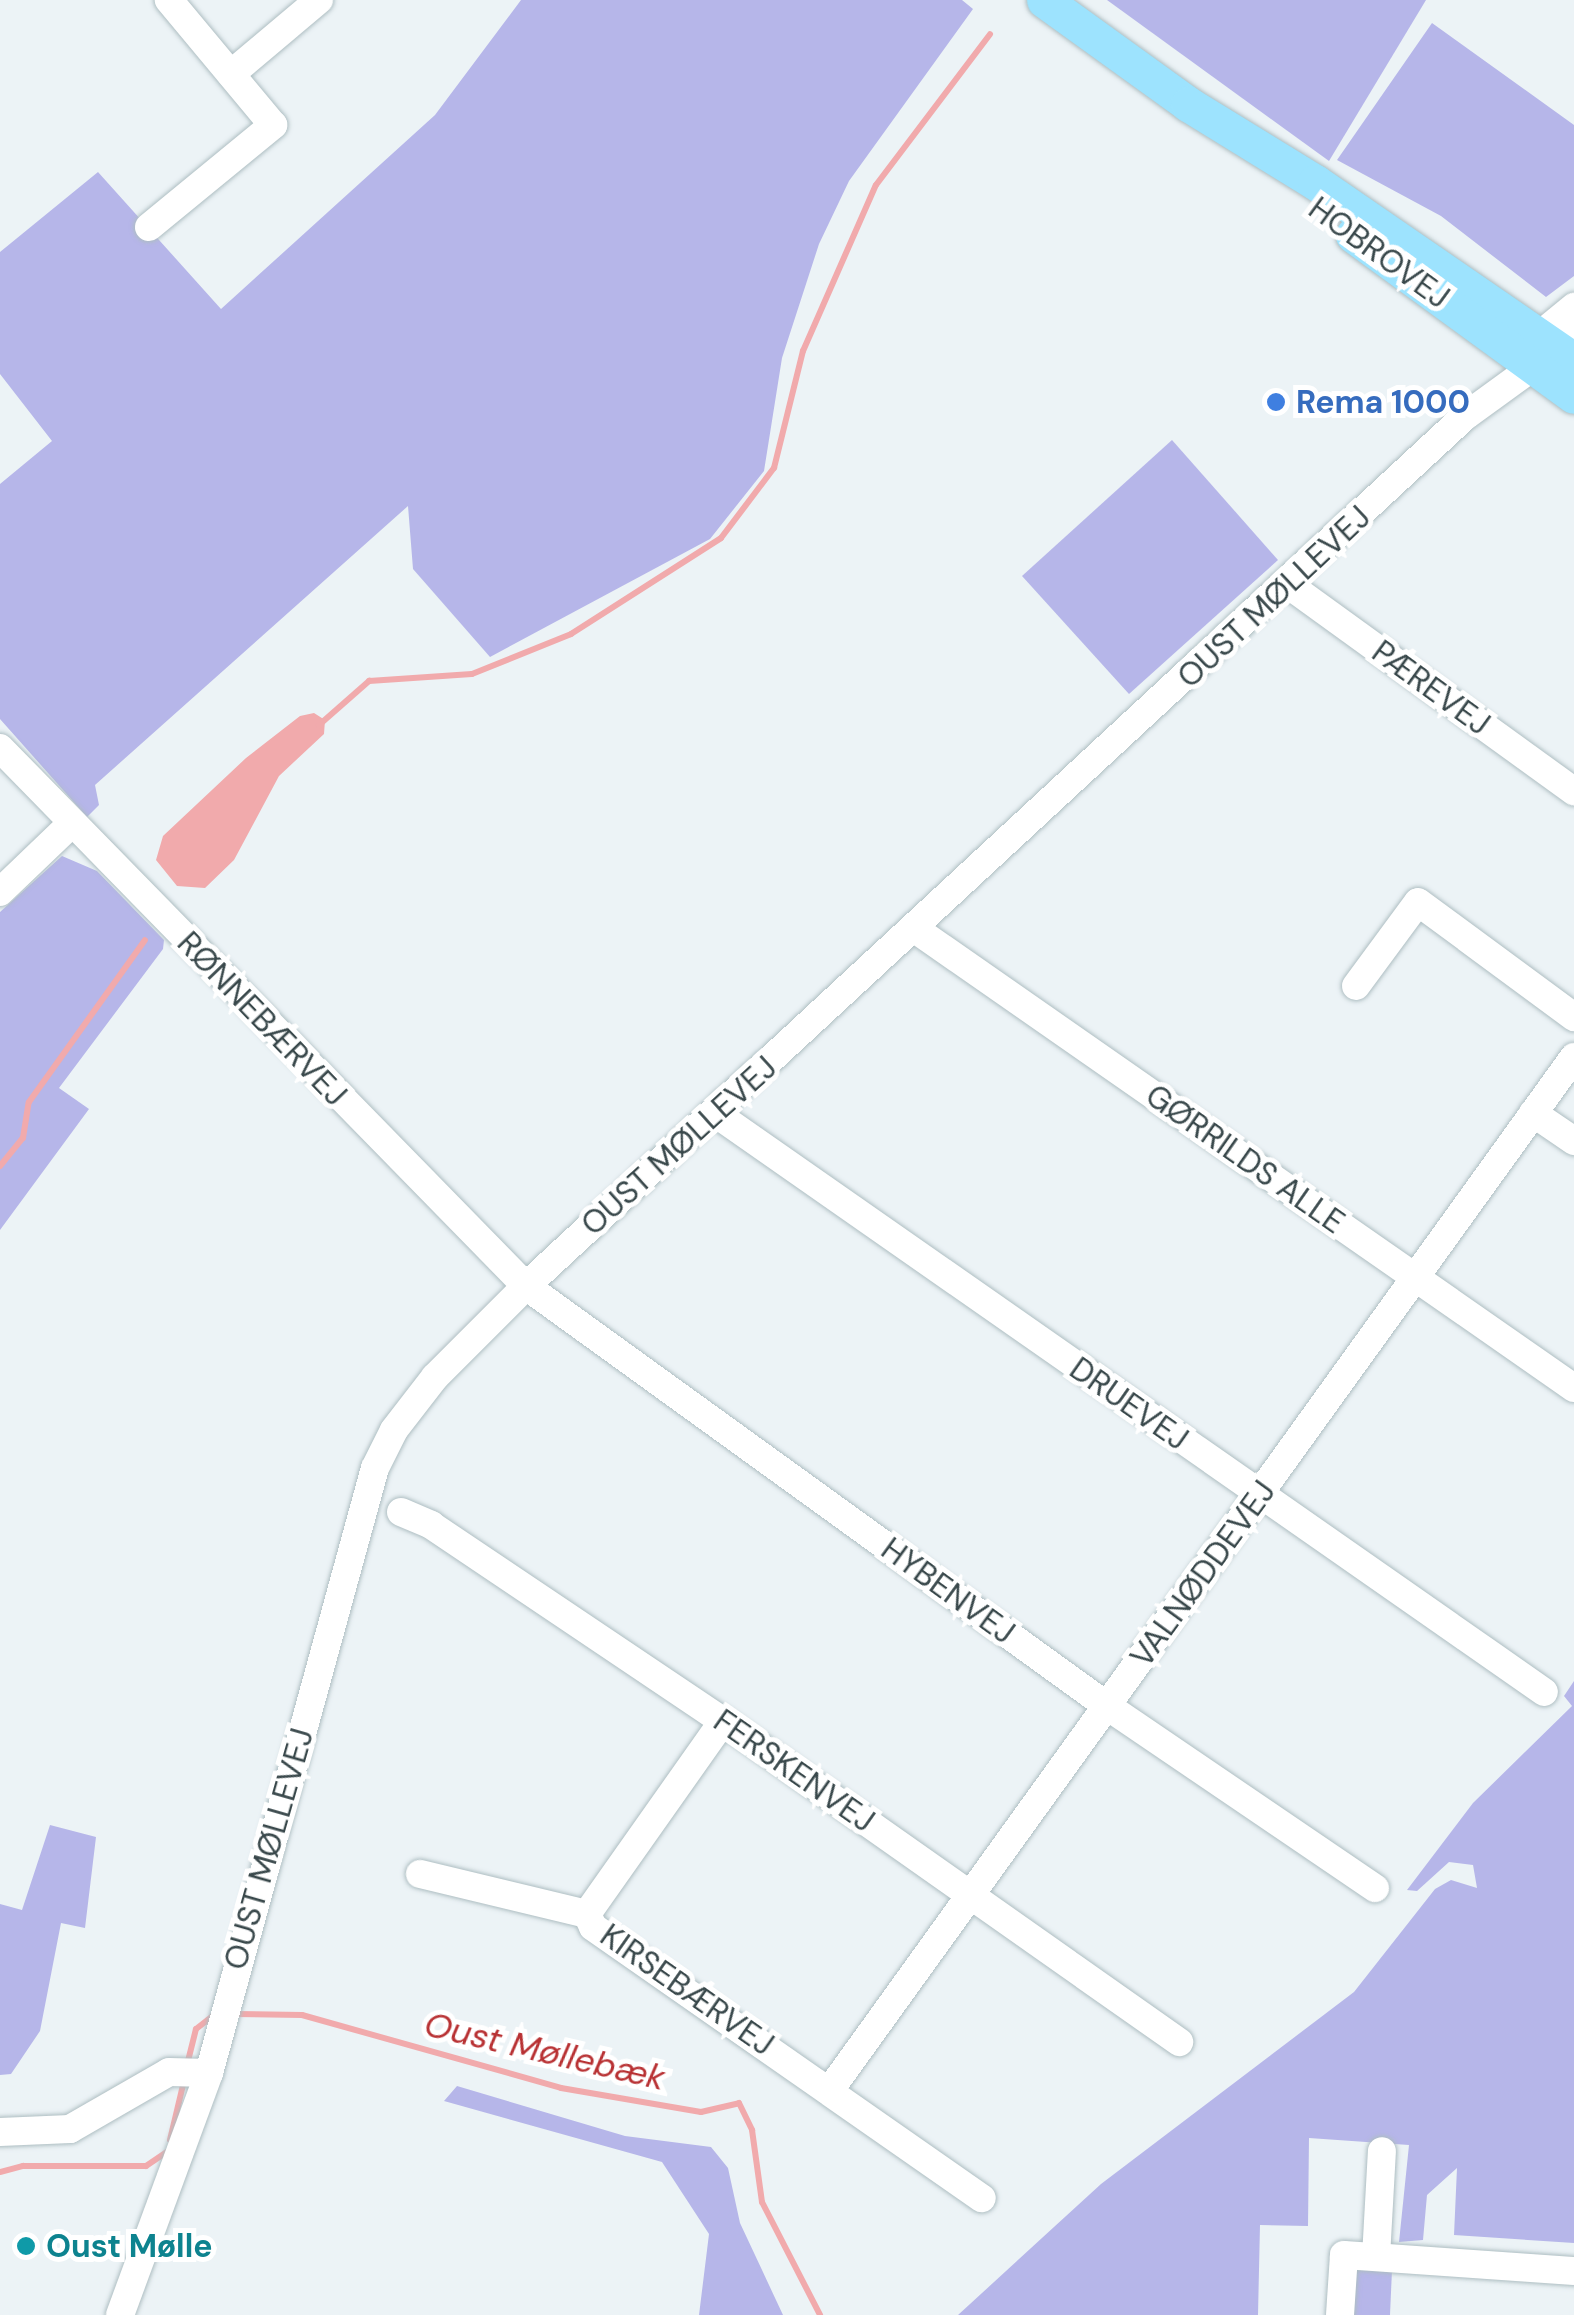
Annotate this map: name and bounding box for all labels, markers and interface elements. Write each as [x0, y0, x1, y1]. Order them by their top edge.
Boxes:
street label: HOBROVEJ [1301, 189, 1457, 317]
place label: Rema 1000 [1296, 383, 1470, 421]
marker: Rema 1000 [1265, 391, 1287, 413]
street label: OUST MØLLEVEJ [1170, 498, 1378, 696]
street label: PÆREVEJ [1365, 632, 1497, 744]
street label: RØNNEBÆRVEJ [169, 924, 355, 1114]
street label: OUST MØLLEVEJ [574, 1048, 784, 1244]
street label: GØRRILDS ALLE [1138, 1076, 1352, 1242]
street label: DRUEVEJ [1062, 1349, 1196, 1459]
street label: VALNØDDEVEJ [1123, 1473, 1283, 1675]
street label: HYBENVEJ [874, 1530, 1022, 1652]
street label: FERSKENVEJ [706, 1702, 882, 1840]
street label: OUST MØLLEVEJ [216, 1724, 322, 1974]
street label: KIRSEBÆRVEJ [593, 1916, 781, 2064]
water label: Oust Møllebæk [420, 2003, 670, 2099]
place label: Oust Mølle [46, 2227, 212, 2265]
marker: Oust Mølle [15, 2235, 37, 2257]

